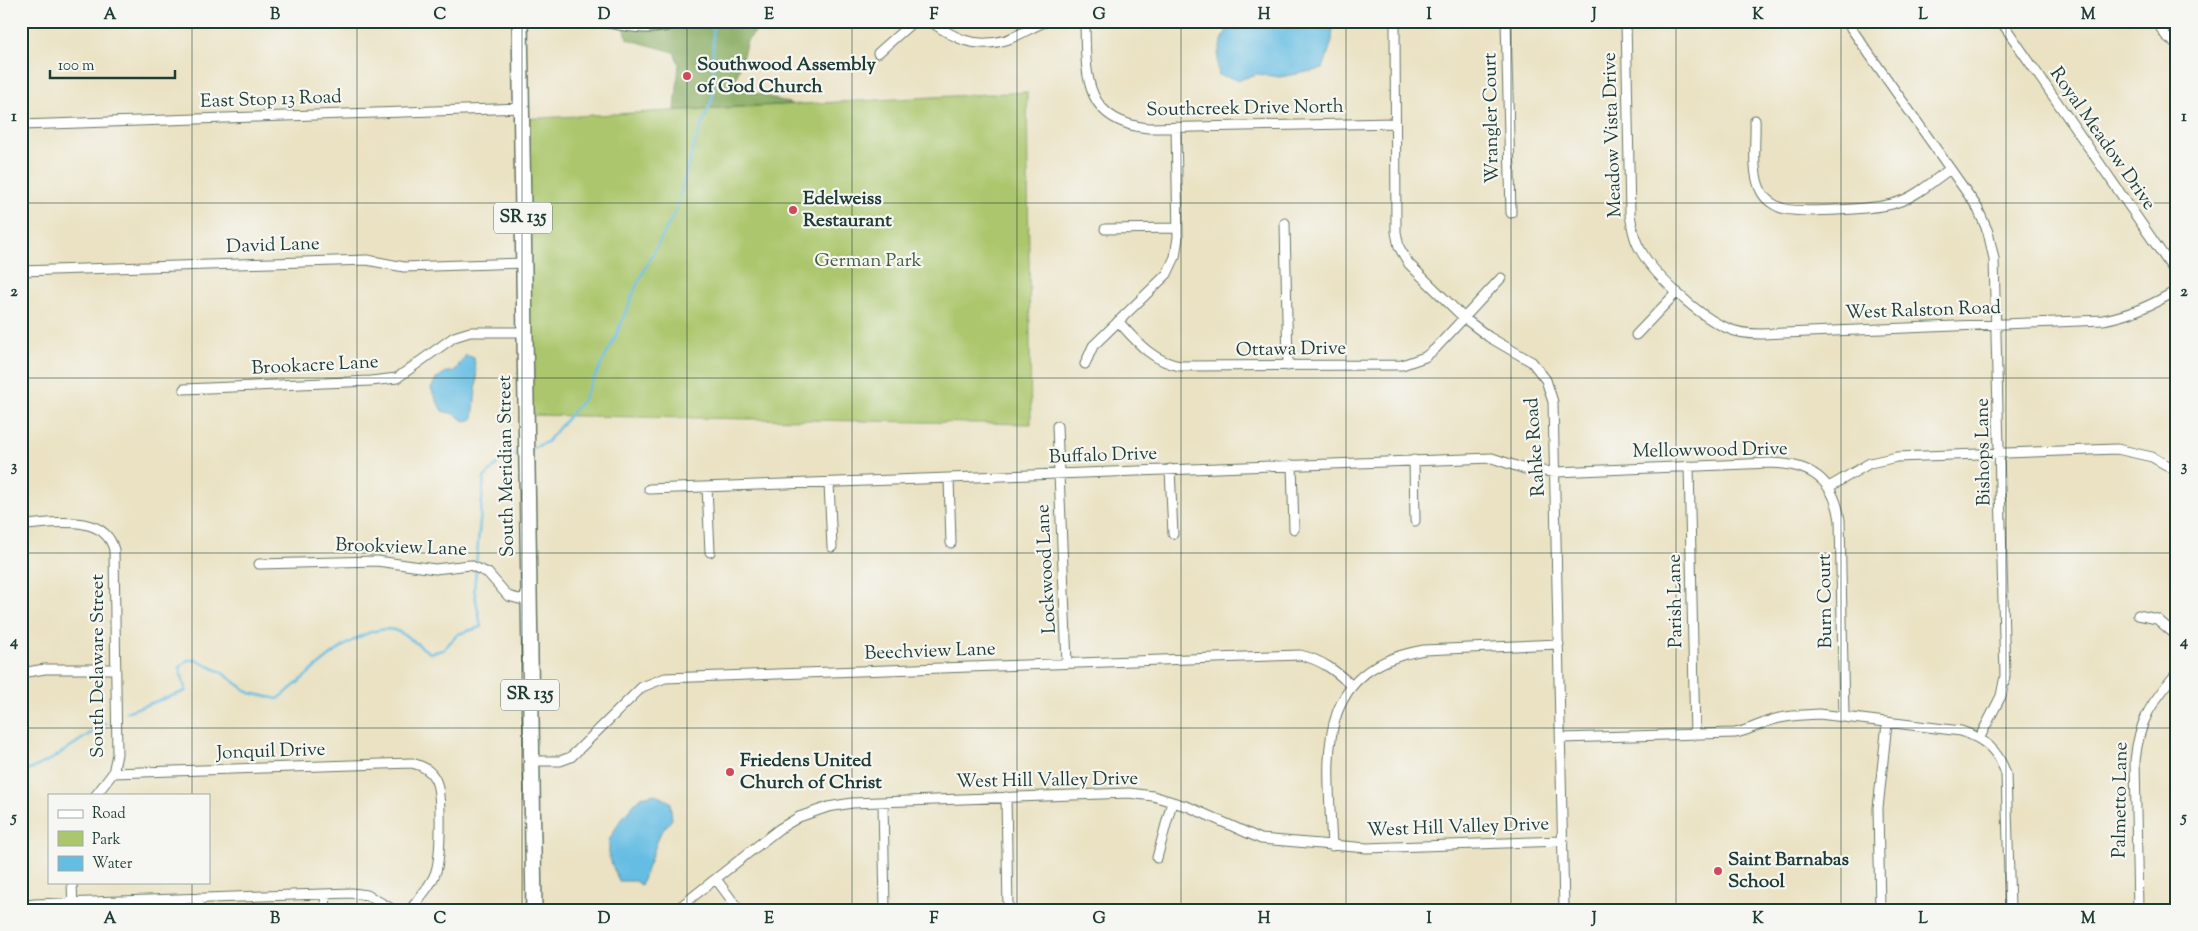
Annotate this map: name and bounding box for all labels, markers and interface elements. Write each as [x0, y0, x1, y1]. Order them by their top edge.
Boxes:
text: A [104, 4, 117, 27]
text: B [270, 4, 280, 27]
text: C [434, 4, 447, 27]
text: D [598, 4, 611, 27]
text: E [764, 4, 774, 27]
text: F [930, 4, 939, 27]
text: G [1092, 4, 1106, 27]
text: H [1258, 4, 1271, 27]
text: I [1426, 4, 1432, 27]
text: J [1590, 4, 1597, 27]
text: K [1752, 4, 1764, 27]
text: L [1918, 4, 1928, 27]
text: M [2081, 4, 2096, 27]
scale bar [50, 48, 175, 80]
place label: Southwood Assembly of God Church [697, 52, 876, 101]
street label: Wrangler Court [1477, 52, 1507, 184]
street label: Meadow Vista Drive [1597, 52, 1629, 218]
text: 100 m [58, 56, 95, 77]
street label: Royal Meadow Drive [2042, 62, 2162, 216]
marker: Southwood Assembly of God Church [681, 70, 693, 82]
street label: East Stop 13 Road [200, 84, 343, 116]
street label: Southcreek Drive North [1146, 94, 1344, 124]
text: 1 [11, 106, 17, 129]
text: 1 [2181, 106, 2187, 129]
place label: Edelweiss Restaurant [803, 186, 892, 235]
road number: SR 135 [494, 202, 552, 234]
marker: Edelweiss Restaurant [787, 204, 799, 216]
street label: David Lane [226, 231, 320, 261]
park label: German Park [814, 248, 922, 275]
text: 2 [10, 281, 18, 304]
text: 2 [2180, 281, 2188, 304]
street label: West Ralston Road [1844, 295, 2002, 327]
street label: Ottawa Drive [1236, 336, 1347, 364]
street label: Brookacre Lane [251, 349, 379, 383]
street label: South Meridian Street [492, 374, 522, 557]
street label: Rahke Road [1519, 396, 1553, 497]
street label: Bishops Lane [1970, 398, 1998, 506]
street label: Mellowwood Drive [1632, 436, 1788, 466]
street label: Buffalo Drive [1048, 441, 1158, 471]
text: 3 [11, 456, 18, 479]
text: 3 [2181, 456, 2188, 479]
street label: Lockwood Lane [1030, 503, 1064, 634]
street label: Brookview Lane [335, 532, 468, 564]
street label: Burn Court [1812, 553, 1840, 649]
street label: Parish Lane [1662, 554, 1690, 648]
street label: South Delaware Street [85, 574, 112, 758]
text: 4 [9, 631, 18, 654]
text: 4 [2179, 631, 2188, 654]
street label: Beechview Lane [864, 636, 996, 668]
road number: SR 135 [501, 680, 559, 710]
street label: Jonquil Drive [215, 737, 326, 767]
street label: Palmetto Lane [2106, 741, 2136, 858]
place label: Friedens United Church of Christ [740, 748, 882, 797]
marker: Friedens United Church of Christ [724, 766, 736, 778]
street label: West Hill Valley Drive [956, 766, 1139, 796]
legend [48, 794, 210, 884]
text: Road [92, 804, 126, 825]
text: 5 [9, 807, 17, 830]
text: 5 [2179, 807, 2187, 830]
street label: West Hill Valley Drive [1366, 811, 1550, 845]
text: Park [92, 830, 121, 851]
place label: Saint Barnabas School [1728, 847, 1850, 896]
text: Water [92, 854, 133, 875]
marker: Saint Barnabas School [1712, 865, 1724, 877]
text: A [104, 908, 117, 931]
text: B [270, 908, 280, 931]
text: C [434, 908, 447, 931]
text: D [598, 908, 611, 931]
text: E [764, 908, 774, 931]
text: F [930, 908, 939, 931]
text: G [1092, 908, 1106, 931]
text: H [1258, 908, 1271, 931]
text: I [1426, 908, 1432, 931]
text: J [1590, 908, 1597, 931]
text: K [1752, 908, 1764, 931]
text: L [1918, 908, 1928, 931]
text: M [2081, 908, 2096, 931]

